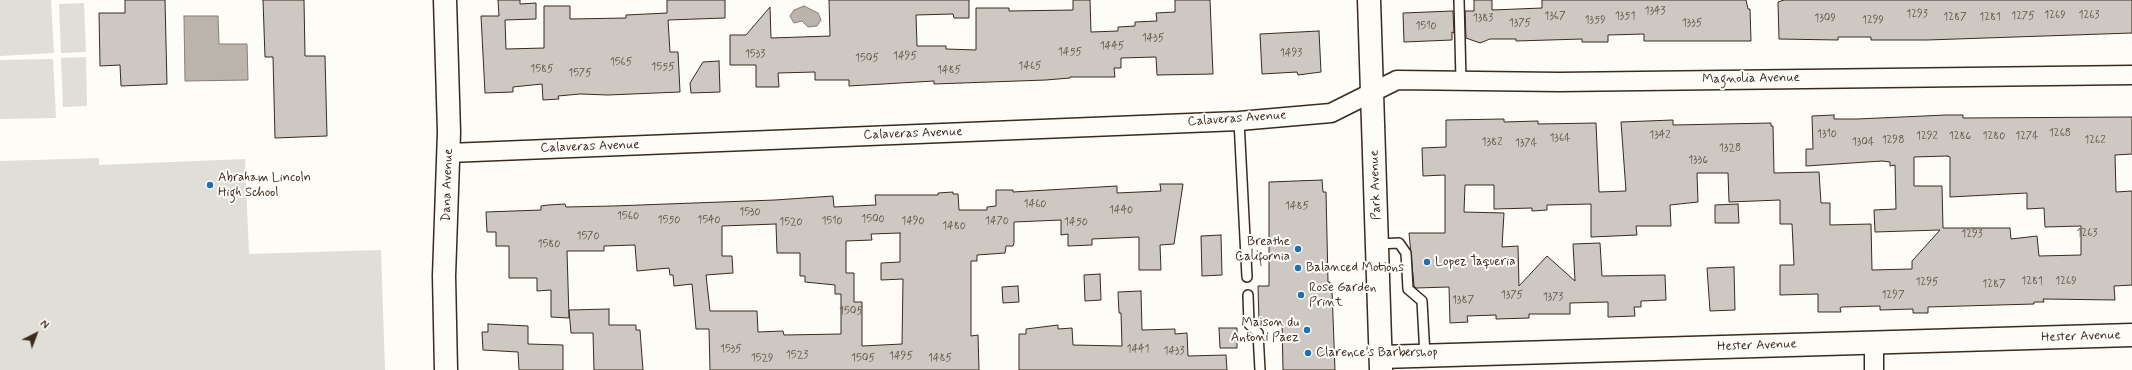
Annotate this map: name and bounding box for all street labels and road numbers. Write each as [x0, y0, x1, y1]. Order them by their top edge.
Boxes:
street label: Magnolia Avenue [1702, 70, 1800, 88]
street label: Calaveras Avenue [1187, 108, 1287, 130]
street label: Calaveras Avenue [863, 124, 963, 144]
street label: Calaveras Avenue [540, 137, 640, 157]
street label: Dana Avenue [439, 148, 457, 222]
street label: Park Avenue [1367, 150, 1385, 220]
street label: Hester Avenue [2041, 328, 2121, 346]
street label: Hester Avenue [1717, 337, 1797, 355]

